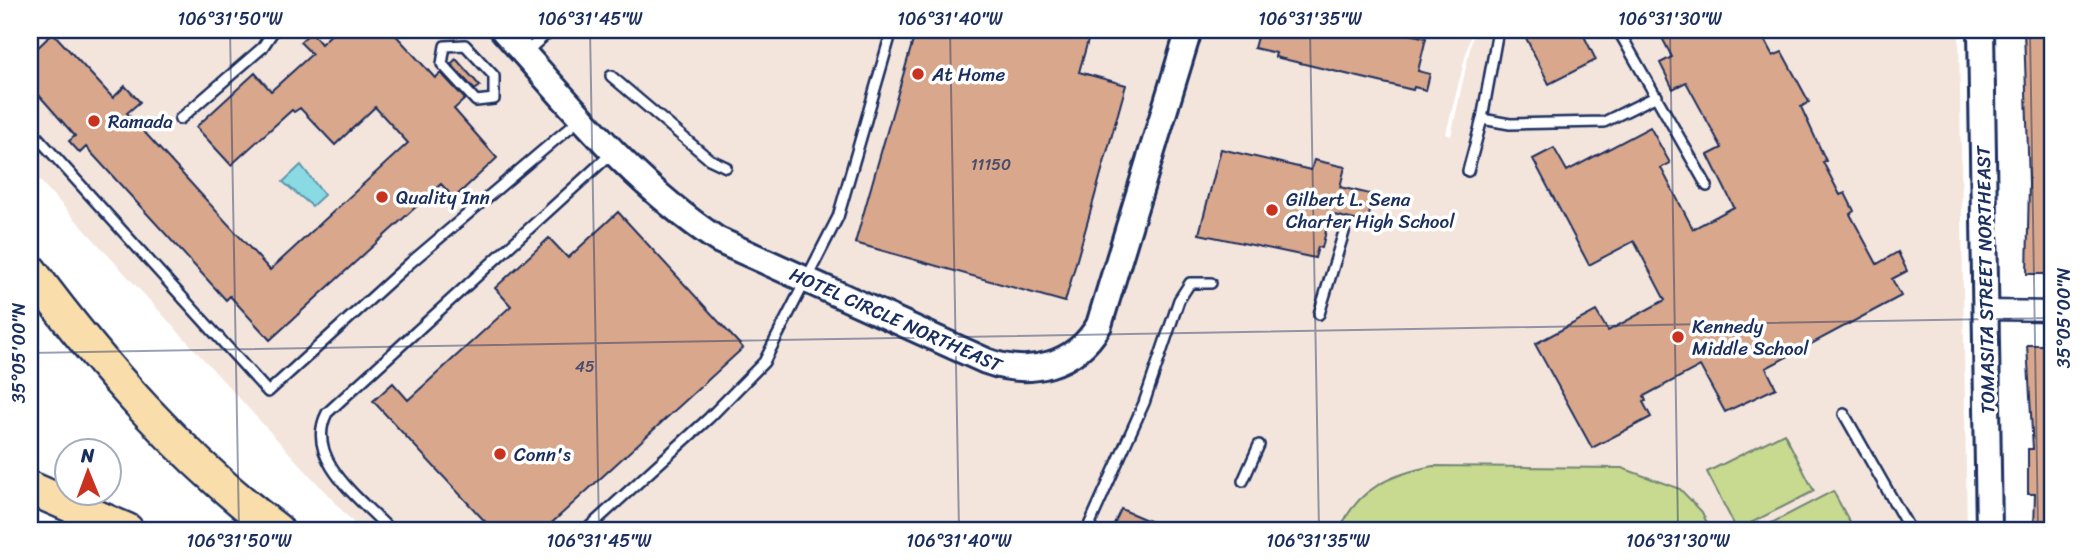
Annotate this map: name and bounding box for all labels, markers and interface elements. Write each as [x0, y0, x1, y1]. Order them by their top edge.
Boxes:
text: 106°31'50"W [177, 3, 284, 35]
text: 106°31'45"W [538, 3, 644, 35]
text: 106°31'40"W [897, 3, 1004, 35]
text: 106°31'35"W [1258, 3, 1363, 35]
text: 106°31'30"W [1618, 3, 1723, 35]
place label: At Home [931, 58, 1005, 91]
marker: At Home [910, 66, 926, 82]
place label: Ramada [108, 105, 173, 138]
marker: Ramada [86, 113, 102, 129]
street label: TOMASITA STREET NORTHEAST [1967, 145, 2004, 414]
house number: 11150 [971, 150, 1011, 179]
place label: Quality Inn [396, 181, 490, 214]
place label: Gilbert L. Sena Charter High School [1286, 183, 1455, 238]
marker: Quality Inn [374, 189, 390, 205]
marker: Gilbert L. Sena Charter High School [1264, 202, 1280, 218]
street label: HOTEL CIRCLE NORTHEAST [784, 258, 1009, 382]
text: 35°05'00"N [2048, 267, 2080, 368]
text: 35°05'00"N [3, 302, 35, 403]
place label: Kennedy Middle School [1692, 310, 1809, 365]
marker: Kennedy Middle School [1670, 329, 1686, 345]
house number: 45 [575, 352, 595, 381]
north arrow [52, 438, 122, 508]
place label: Conn's [514, 438, 571, 471]
text: N [80, 439, 95, 472]
marker: Conn's [492, 446, 508, 462]
text: 106°31'50"W [186, 525, 293, 557]
text: 106°31'45"W [547, 525, 653, 557]
text: 106°31'40"W [906, 525, 1013, 557]
text: 106°31'35"W [1266, 525, 1371, 557]
text: 106°31'30"W [1626, 525, 1731, 557]

